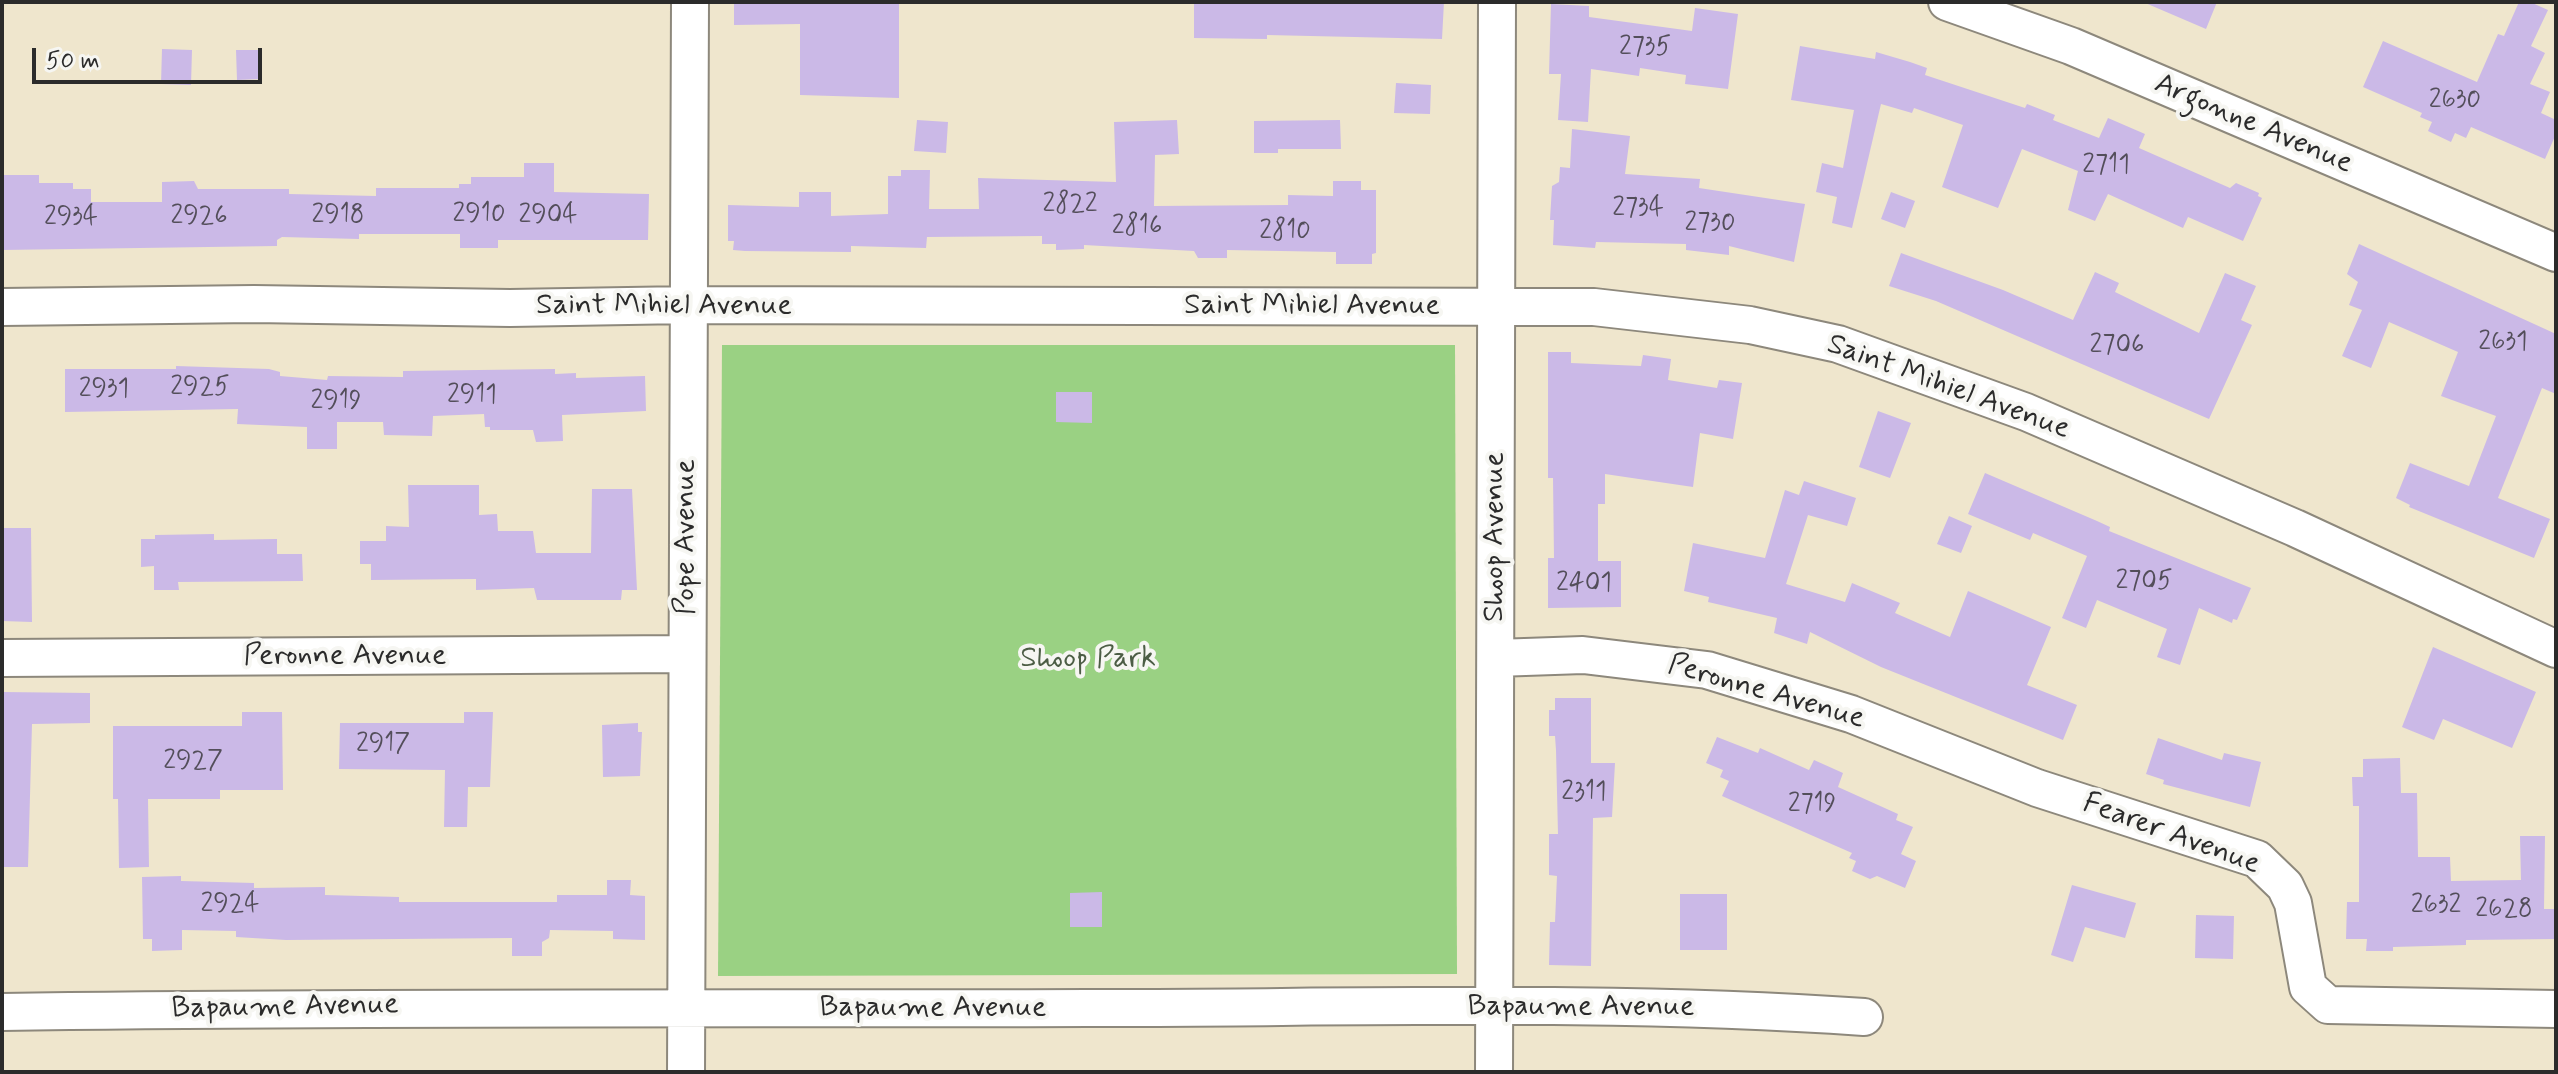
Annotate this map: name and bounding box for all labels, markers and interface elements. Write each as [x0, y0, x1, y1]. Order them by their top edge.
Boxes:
scale bar [36, 32, 266, 82]
house number: 2735 [1619, 33, 1671, 65]
text: 50 m [46, 46, 100, 77]
street label: Argonne Avenue [2148, 67, 2358, 183]
house number: 2630 [2429, 86, 2481, 118]
house number: 2711 [2082, 151, 2130, 183]
house number: 2822 [1042, 190, 1098, 222]
house number: 2734 [1612, 194, 1664, 226]
house number: 2910 [453, 200, 505, 232]
house number: 2918 [311, 201, 365, 233]
house number: 2904 [519, 201, 577, 233]
house number: 2926 [170, 202, 228, 234]
house number: 2934 [44, 203, 98, 235]
house number: 2730 [1685, 209, 1735, 241]
house number: 2816 [1112, 212, 1162, 244]
house number: 2810 [1259, 217, 1311, 249]
street label: Saint Mihiel Avenue [536, 289, 792, 325]
street label: Saint Mihiel Avenue [1184, 289, 1440, 325]
street label: Saint Mihiel Avenue [1822, 327, 2074, 449]
house number: 2631 [2478, 328, 2528, 360]
house number: 2706 [2090, 331, 2144, 363]
house number: 2925 [170, 373, 230, 405]
house number: 2931 [79, 375, 129, 407]
house number: 2911 [447, 381, 497, 413]
house number: 2919 [310, 387, 362, 419]
street label: Shoop Avenue [1478, 452, 1514, 622]
street label: Pope Avenue [669, 459, 705, 615]
house number: 2705 [2115, 567, 2173, 599]
house number: 2401 [1556, 569, 1612, 601]
street label: Peronne Avenue [244, 639, 446, 675]
park label: Shoop Park [1020, 642, 1156, 678]
street label: Peronne Avenue [1664, 648, 1868, 738]
house number: 2917 [356, 730, 410, 762]
house number: 2927 [163, 747, 223, 779]
house number: 2311 [1561, 778, 1607, 810]
street label: Fearer Avenue [2078, 786, 2264, 884]
house number: 2719 [1788, 790, 1836, 822]
house number: 2924 [201, 890, 259, 922]
house number: 2632 [2411, 891, 2461, 923]
house number: 2628 [2475, 895, 2533, 927]
street label: Bapaume Avenue [171, 988, 399, 1028]
street label: Bapaume Avenue [1467, 990, 1695, 1026]
street label: Bapaume Avenue [819, 991, 1047, 1027]

